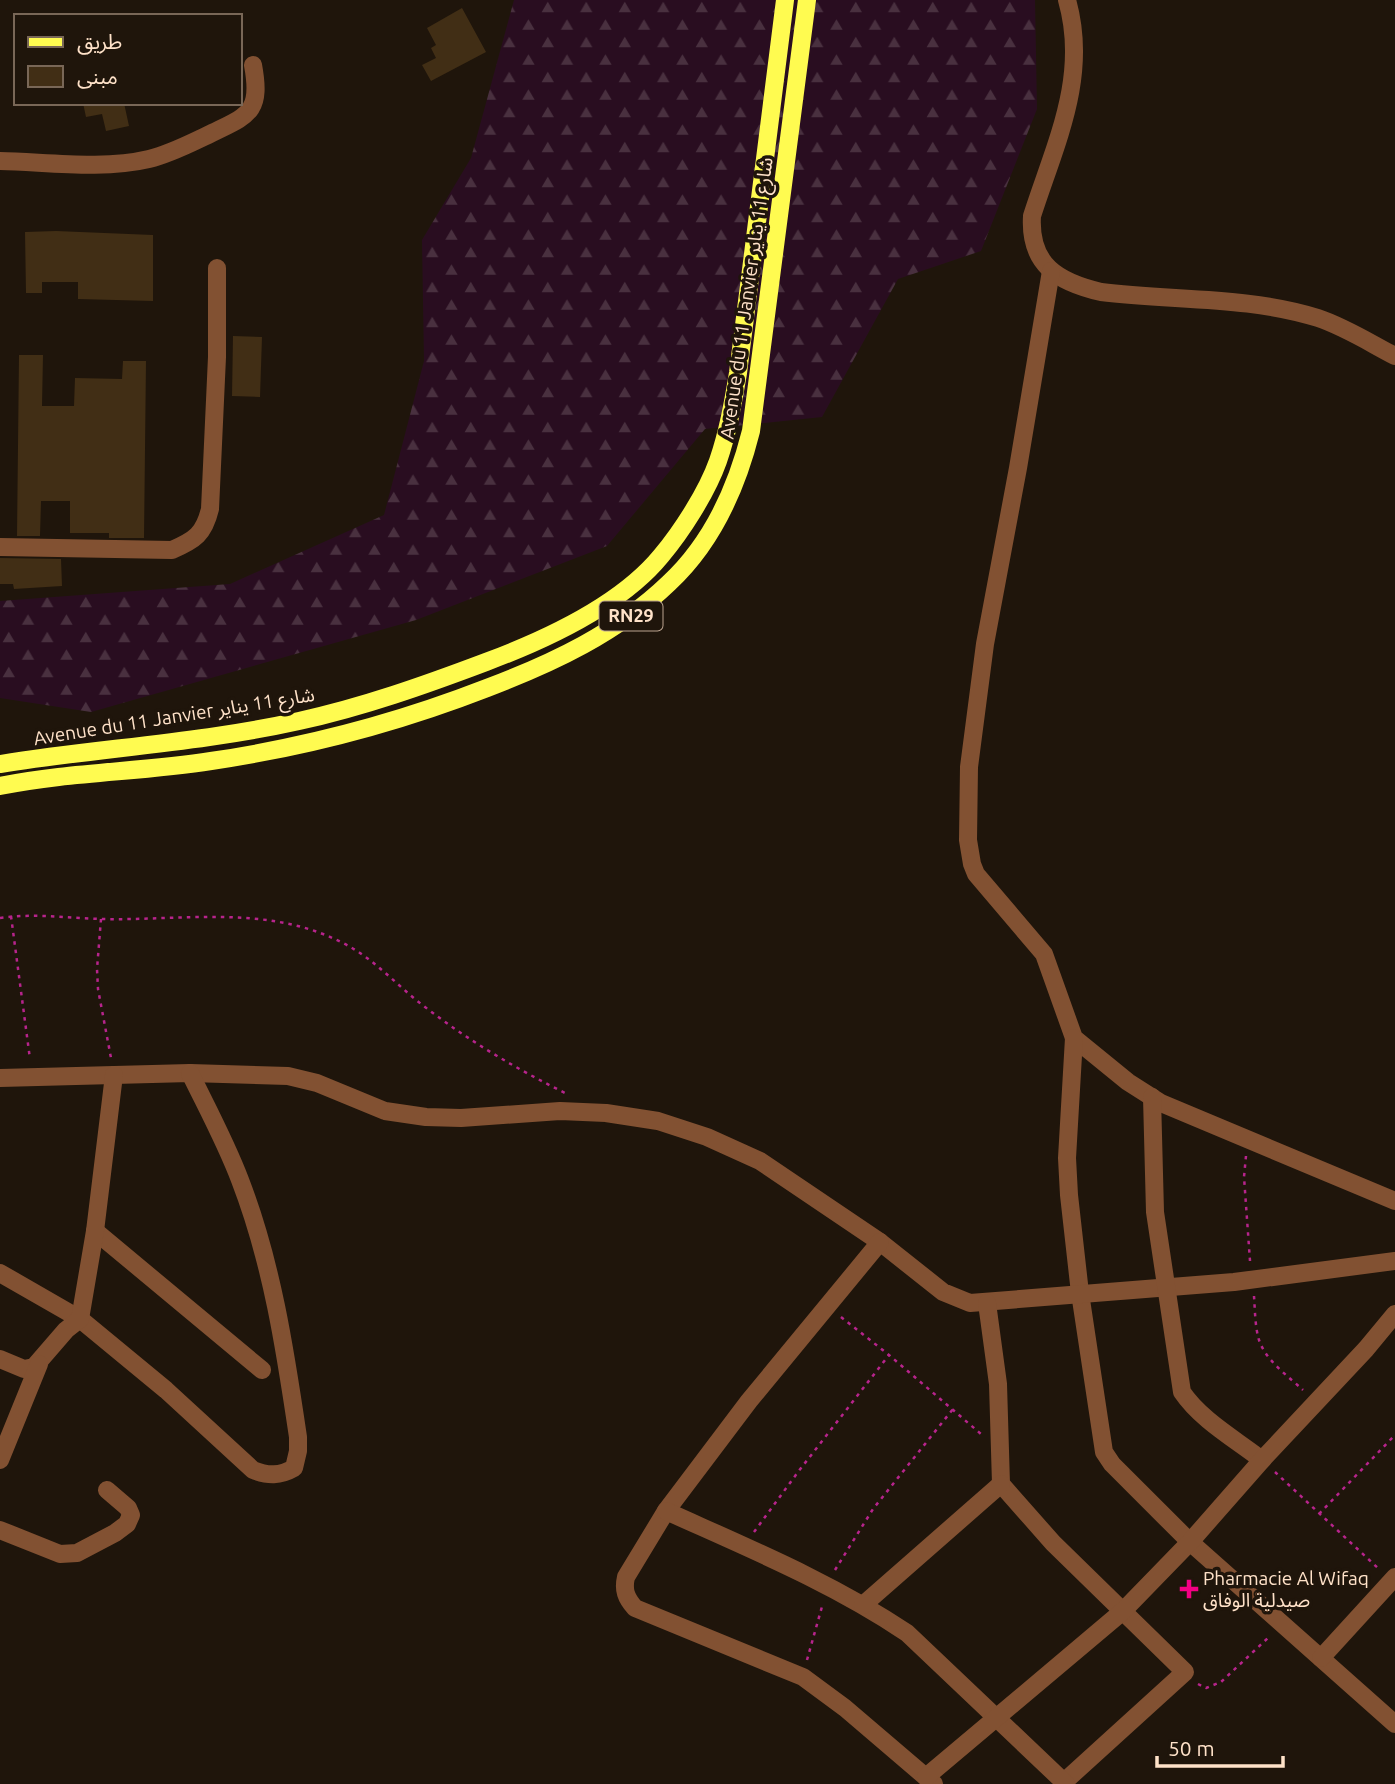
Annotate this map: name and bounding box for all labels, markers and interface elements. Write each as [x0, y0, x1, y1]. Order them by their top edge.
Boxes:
legend [14, 14, 242, 105]
text: طريق [77, 29, 122, 55]
text: مبنى [77, 64, 118, 89]
street label: Avenue du 11 Janvier شارع 11 يناير [715, 156, 780, 441]
road number: RN29 [600, 602, 662, 630]
street label: Avenue du 11 Janvier شارع 11 يناير [32, 683, 317, 752]
place label: Pharmacie Al Wifaq صيدلية الوفاق [1203, 1567, 1369, 1612]
marker: Pharmacie Al Wifaq صيدلية الوفاق [1181, 1581, 1197, 1597]
scale bar [1157, 1724, 1283, 1768]
text: 50 m [1168, 1736, 1215, 1760]

